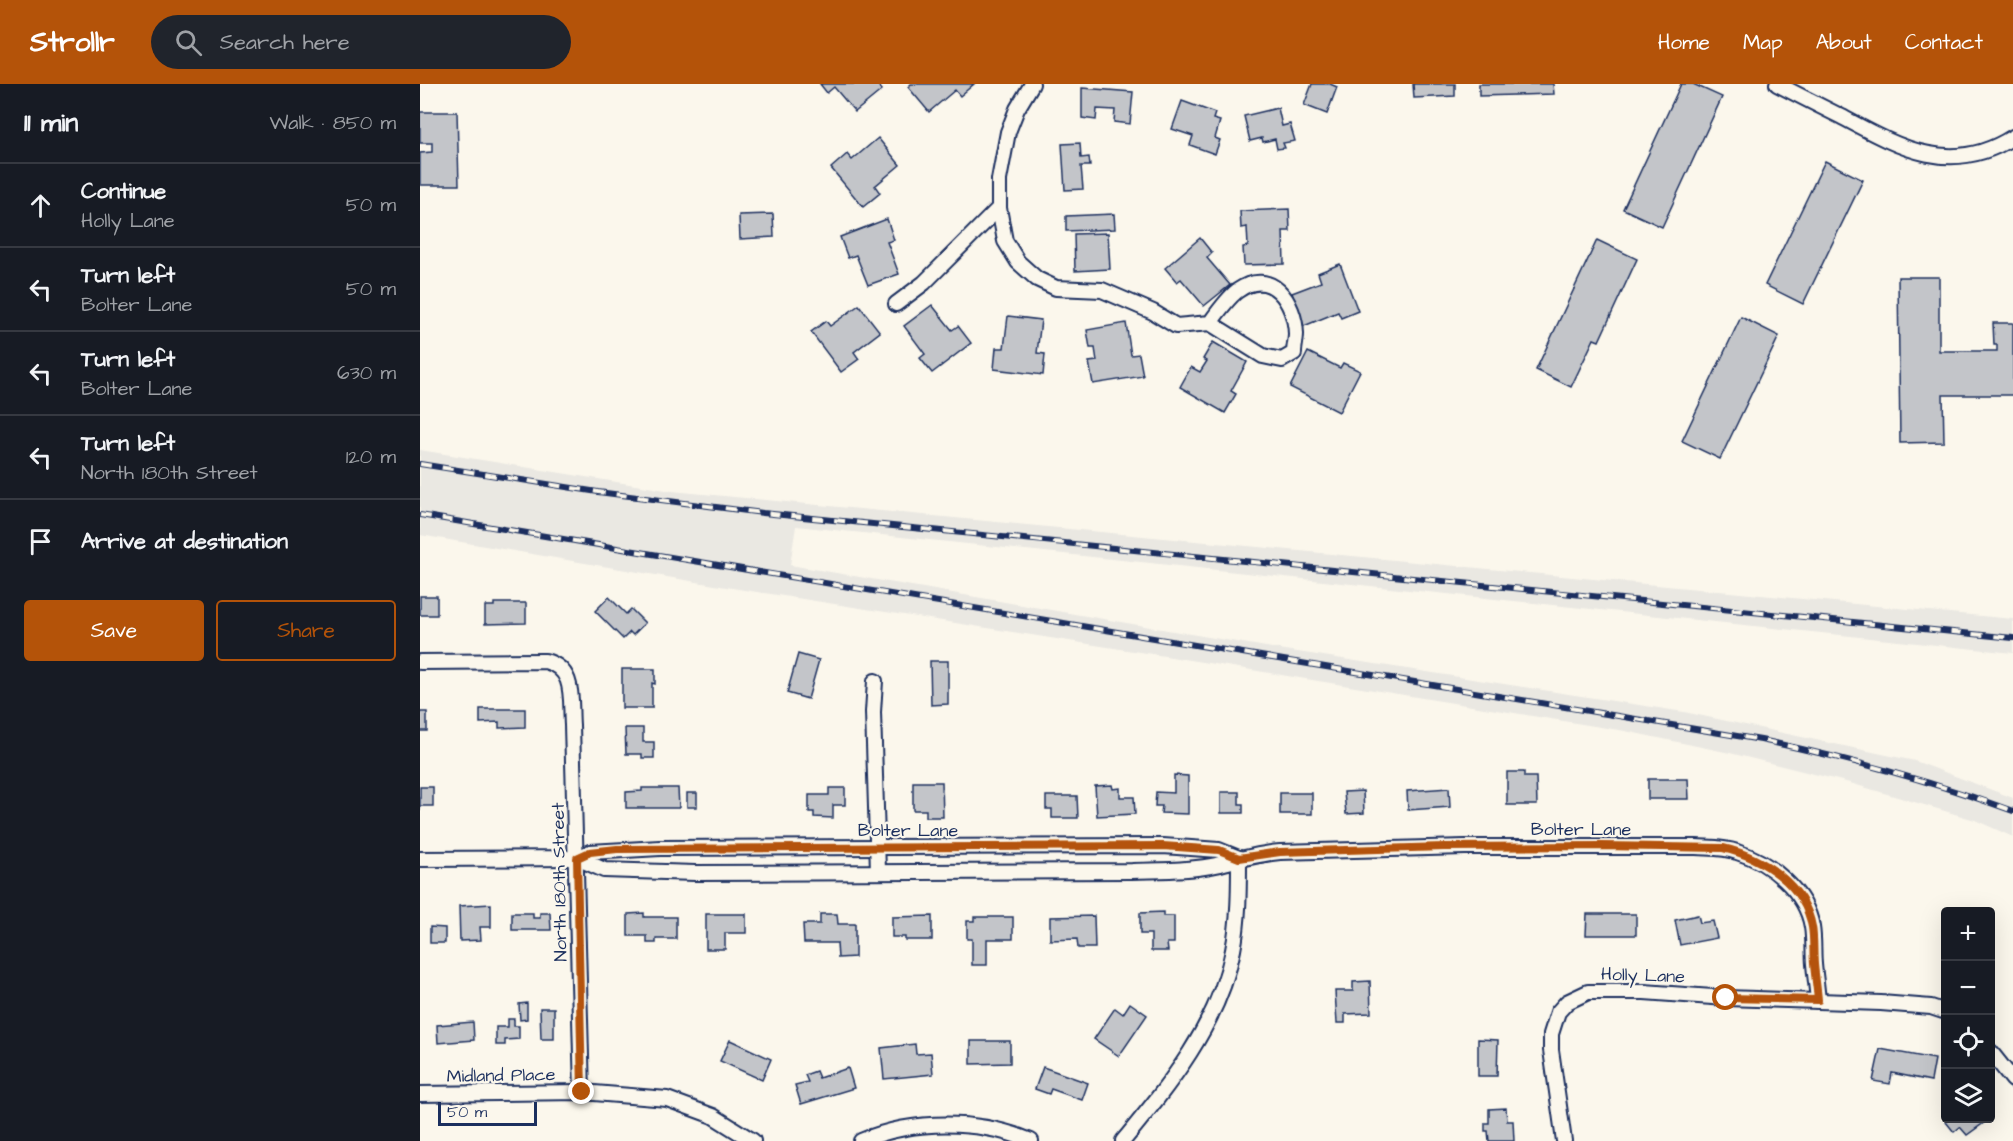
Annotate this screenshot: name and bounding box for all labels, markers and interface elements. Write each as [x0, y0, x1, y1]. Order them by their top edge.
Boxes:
search box [151, 15, 571, 69]
text: Strollr [30, 23, 115, 62]
icon: search [172, 26, 205, 59]
text: Search here [220, 27, 350, 58]
text: Home [1658, 28, 1710, 57]
text: Map [1743, 28, 1783, 57]
text: About [1816, 28, 1872, 57]
text: Contact [1905, 28, 1983, 57]
text: 11 min [24, 105, 78, 141]
text: Walk · 850 m [269, 109, 396, 137]
text: Continue [81, 176, 166, 207]
icon: ahead [24, 189, 57, 222]
text: 50 m [346, 191, 396, 219]
text: Holly Lane [81, 207, 174, 235]
text: Turn left [81, 260, 175, 291]
icon: left [24, 273, 57, 306]
text: 50 m [346, 275, 396, 303]
text: Bolter Lane [81, 291, 192, 319]
text: Turn left [81, 344, 175, 375]
icon: left [24, 357, 57, 390]
text: 630 m [337, 359, 396, 387]
text: Bolter Lane [81, 375, 192, 403]
text: Turn left [81, 428, 175, 459]
icon: left [24, 441, 57, 474]
text: 120 m [346, 443, 396, 471]
text: North 180th Street [81, 459, 258, 487]
icon: arrive [24, 525, 57, 558]
text: Arrive at destination [81, 526, 288, 557]
button: Save [24, 600, 204, 661]
button: Share [216, 600, 396, 661]
street label: North 180th Street [546, 802, 573, 962]
street label: Bolter Lane [1531, 817, 1631, 842]
street label: Bolter Lane [858, 818, 958, 843]
map controls [1941, 907, 1995, 1123]
button: + [1941, 907, 1995, 961]
button: − [1941, 961, 1995, 1015]
street label: Holly Lane [1600, 962, 1686, 990]
route start [1712, 984, 1738, 1010]
button: locate [1941, 1015, 1995, 1069]
street label: Midland Place [446, 1062, 556, 1089]
button: layers [1941, 1069, 1995, 1123]
route end [568, 1078, 594, 1104]
scale bar [438, 1099, 537, 1126]
text: 50 m [447, 1101, 487, 1123]

